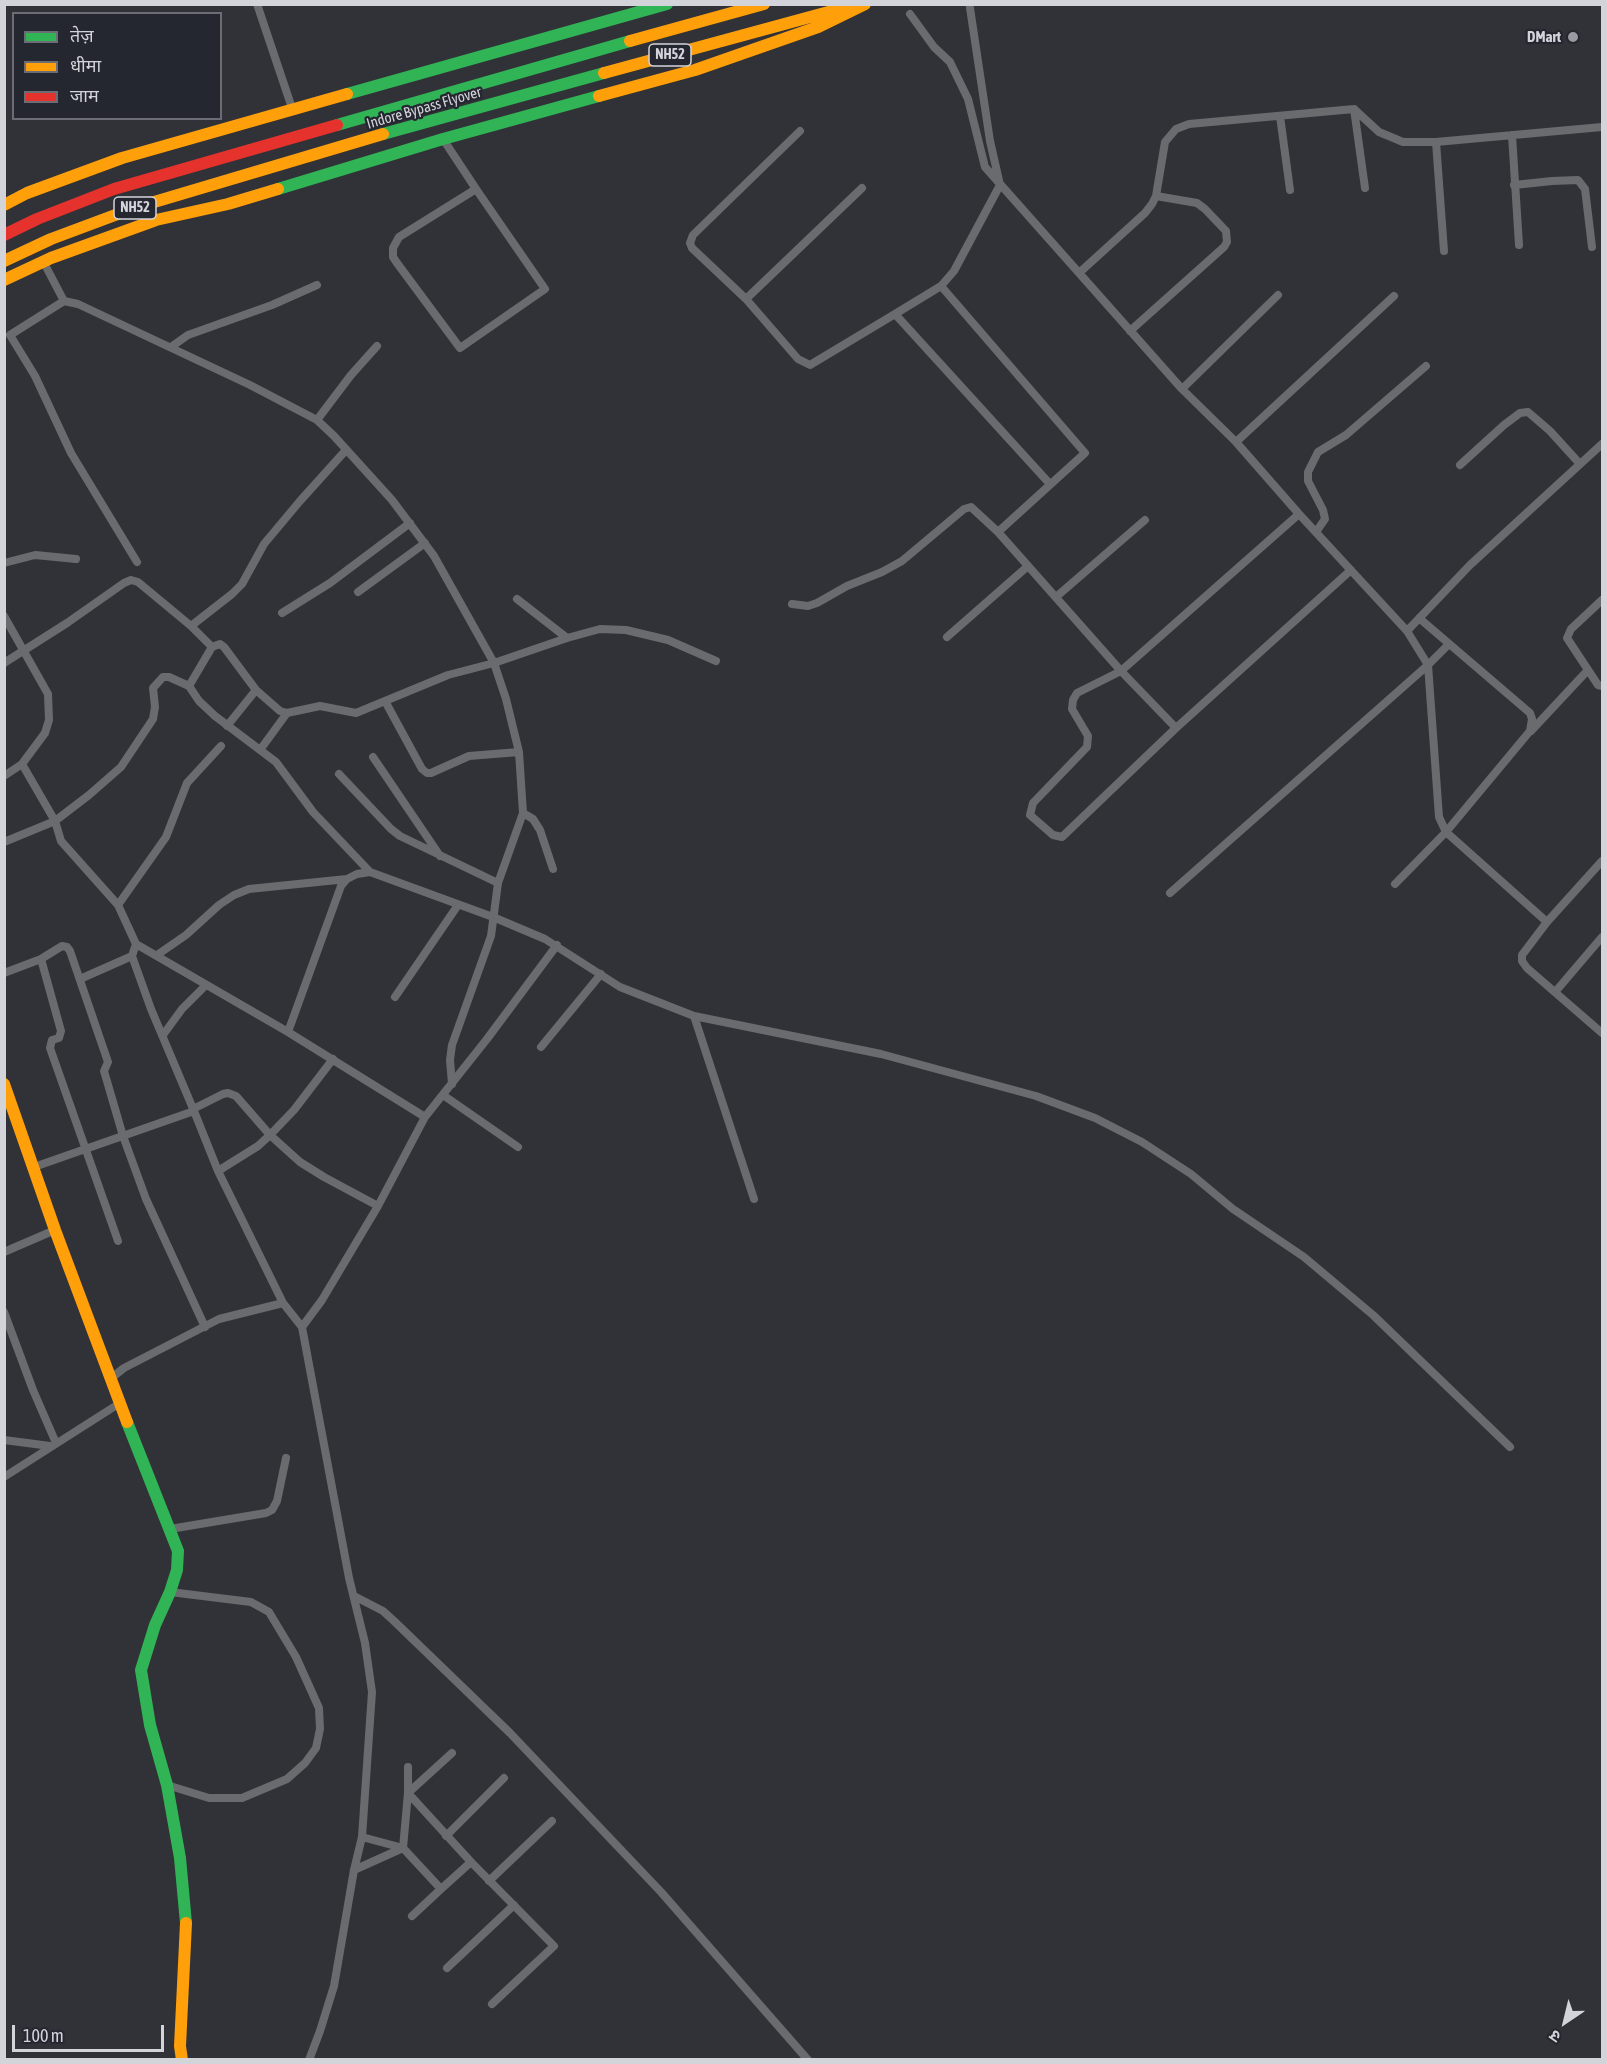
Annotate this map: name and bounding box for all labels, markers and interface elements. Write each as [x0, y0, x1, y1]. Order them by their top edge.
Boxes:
legend [12, 12, 222, 120]
text: तेज़ [70, 25, 94, 46]
place label: DMart [1527, 28, 1561, 46]
marker: DMart [1566, 30, 1580, 44]
road number: NH52 [649, 44, 691, 66]
text: धीमा [70, 55, 101, 76]
street label: Indore Bypass Flyover [364, 83, 484, 133]
text: जाम [70, 85, 99, 106]
road number: NH52 [114, 197, 156, 219]
north arrow [1535, 1992, 1595, 2052]
scale bar [15, 2013, 166, 2051]
text: 100 m [23, 2025, 64, 2046]
text: उ [1546, 2027, 1564, 2047]

